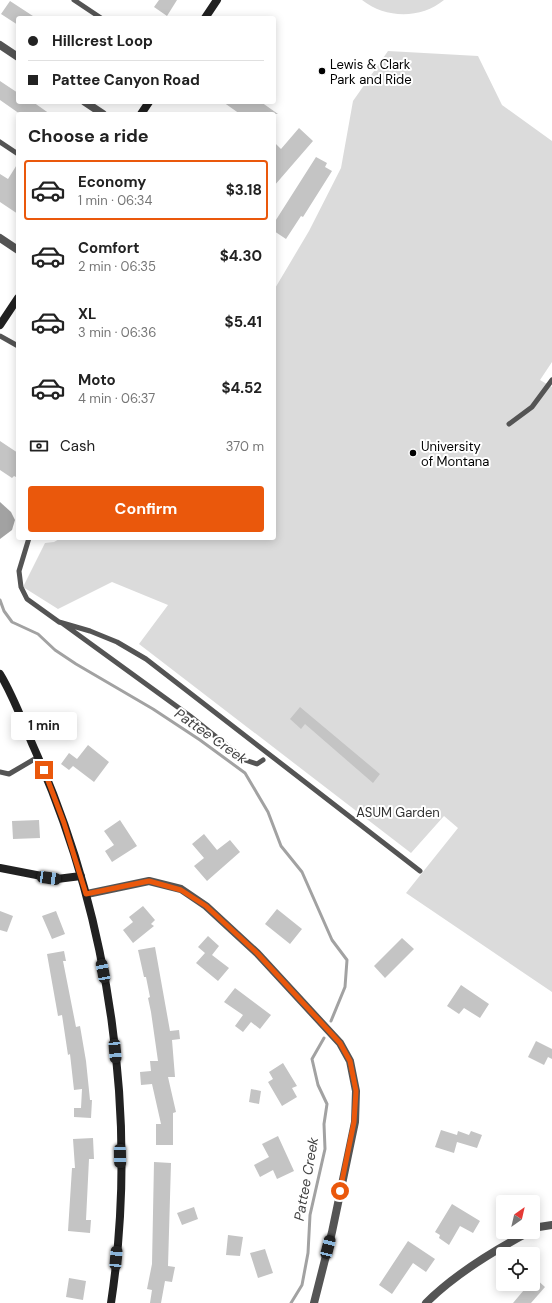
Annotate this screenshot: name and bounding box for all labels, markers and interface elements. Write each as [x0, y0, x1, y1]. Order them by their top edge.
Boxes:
text: Hillcrest Loop [52, 31, 153, 51]
place label: Lewis & Clark Park and Ride [330, 56, 412, 88]
marker: Lewis & Clark Park and Ride [317, 66, 327, 76]
text: Pattee Canyon Road [52, 70, 200, 90]
text: Choose a ride [28, 124, 149, 148]
icon: car [30, 172, 66, 208]
text: Economy [78, 172, 146, 192]
text: $3.18 [226, 180, 262, 200]
text: 1 min · 06:34 [78, 192, 152, 209]
icon: car [30, 238, 66, 274]
text: Comfort [78, 238, 139, 258]
text: $4.30 [220, 246, 262, 266]
text: 2 min · 06:35 [78, 258, 156, 275]
icon: car [30, 304, 66, 340]
text: XL [78, 304, 96, 324]
text: $5.41 [225, 312, 262, 332]
text: 3 min · 06:36 [78, 324, 156, 341]
icon: car [30, 370, 66, 406]
text: Moto [78, 370, 116, 390]
text: $4.52 [222, 378, 262, 398]
text: 4 min · 06:37 [78, 390, 155, 407]
icon: cash [28, 435, 50, 457]
text: Cash [60, 436, 95, 456]
text: 370 m [226, 438, 264, 455]
place label: University of Montana [421, 438, 489, 470]
marker: University of Montana [408, 448, 418, 458]
button: Confirm [28, 486, 264, 532]
water label: Pattee Creek [171, 704, 251, 768]
callout: 1 min [11, 712, 77, 740]
text: 1 min [28, 717, 60, 734]
route end [35, 761, 53, 779]
park label: ASUM Garden [356, 804, 440, 821]
car [36, 870, 62, 886]
car [95, 958, 111, 984]
car [108, 1039, 122, 1063]
water label: Pattee Creek [290, 1135, 322, 1222]
car [114, 1144, 126, 1168]
route start [331, 1182, 349, 1200]
north arrow [496, 1195, 540, 1239]
map controls [496, 1195, 540, 1291]
car [319, 1234, 337, 1260]
car [109, 1246, 123, 1270]
button: locate [496, 1247, 540, 1291]

